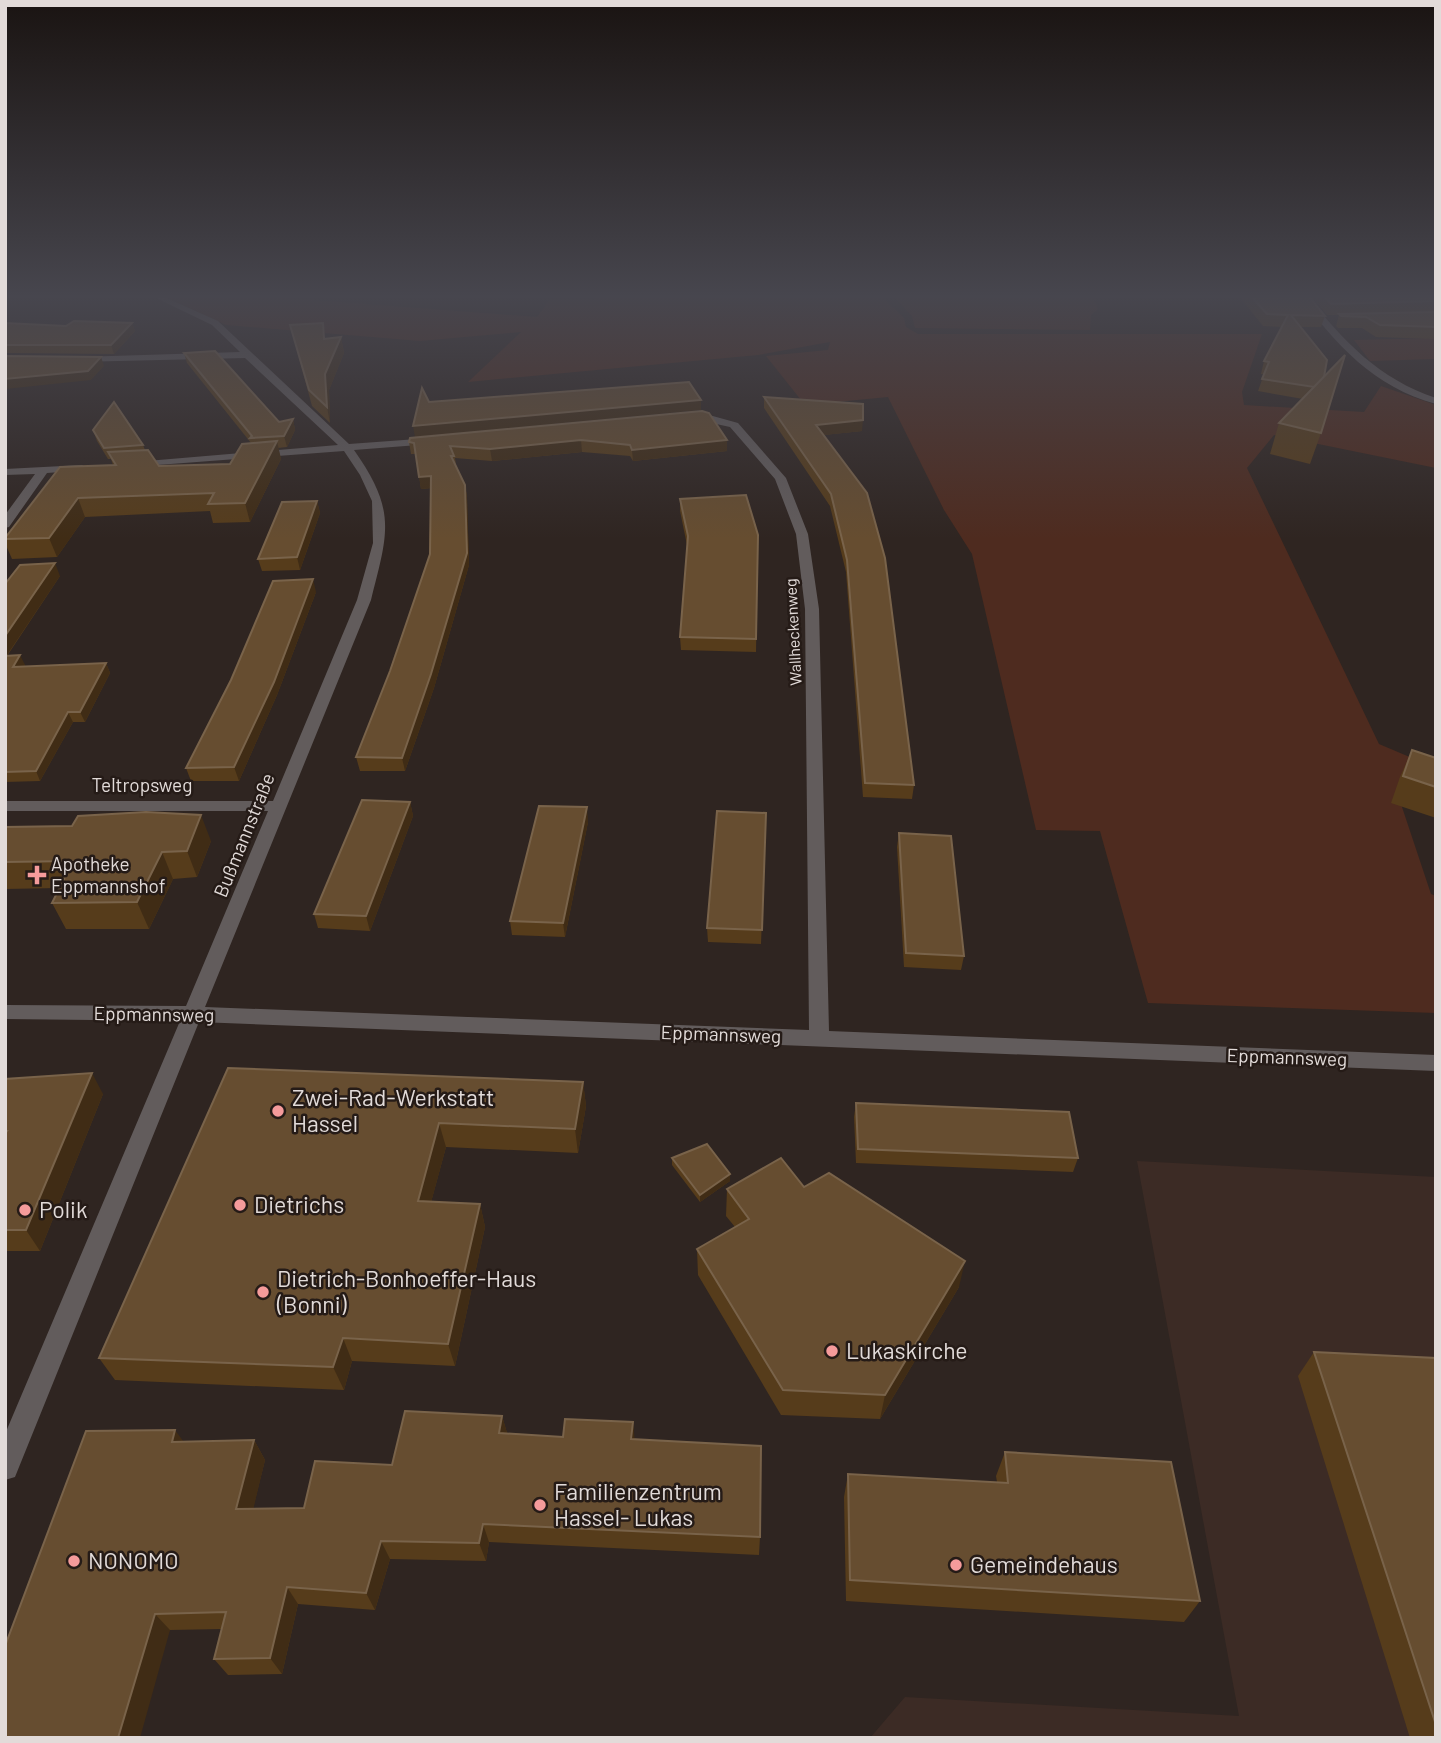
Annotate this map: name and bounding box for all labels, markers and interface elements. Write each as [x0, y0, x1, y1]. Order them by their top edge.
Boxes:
street label: Wallheckenweg [780, 578, 805, 686]
street label: Bußmannstraße [208, 769, 279, 900]
street label: Teltropsweg [92, 773, 192, 796]
place label: Apotheke Eppmannshof [51, 852, 166, 897]
marker: Apotheke Eppmannshof [29, 867, 45, 883]
street label: Eppmannsweg [94, 1001, 214, 1026]
street label: Eppmannsweg [660, 1020, 782, 1047]
street label: Eppmannsweg [1226, 1043, 1348, 1070]
place label: Zwei-Rad-Werkstatt Hassel [292, 1083, 494, 1137]
marker: Zwei-Rad-Werkstatt Hassel [270, 1103, 286, 1119]
place label: Dietrichs [254, 1190, 344, 1218]
place label: Polik [39, 1195, 87, 1223]
marker: Dietrichs [232, 1197, 248, 1213]
marker: Polik [17, 1202, 33, 1218]
place label: Dietrich-Bonhoeffer-Haus (Bonni) [276, 1264, 536, 1318]
marker: Dietrich-Bonhoeffer-Haus (Bonni) [255, 1284, 271, 1300]
place label: Lukaskirche [846, 1336, 968, 1364]
marker: Lukaskirche [824, 1343, 840, 1359]
place label: Familienzentrum Hassel- Lukas [554, 1477, 722, 1531]
marker: Familienzentrum Hassel- Lukas [532, 1497, 548, 1513]
place label: NONOMO [88, 1546, 178, 1574]
place label: Gemeindehaus [970, 1550, 1118, 1578]
marker: NONOMO [66, 1553, 82, 1569]
marker: Gemeindehaus [948, 1557, 964, 1573]

